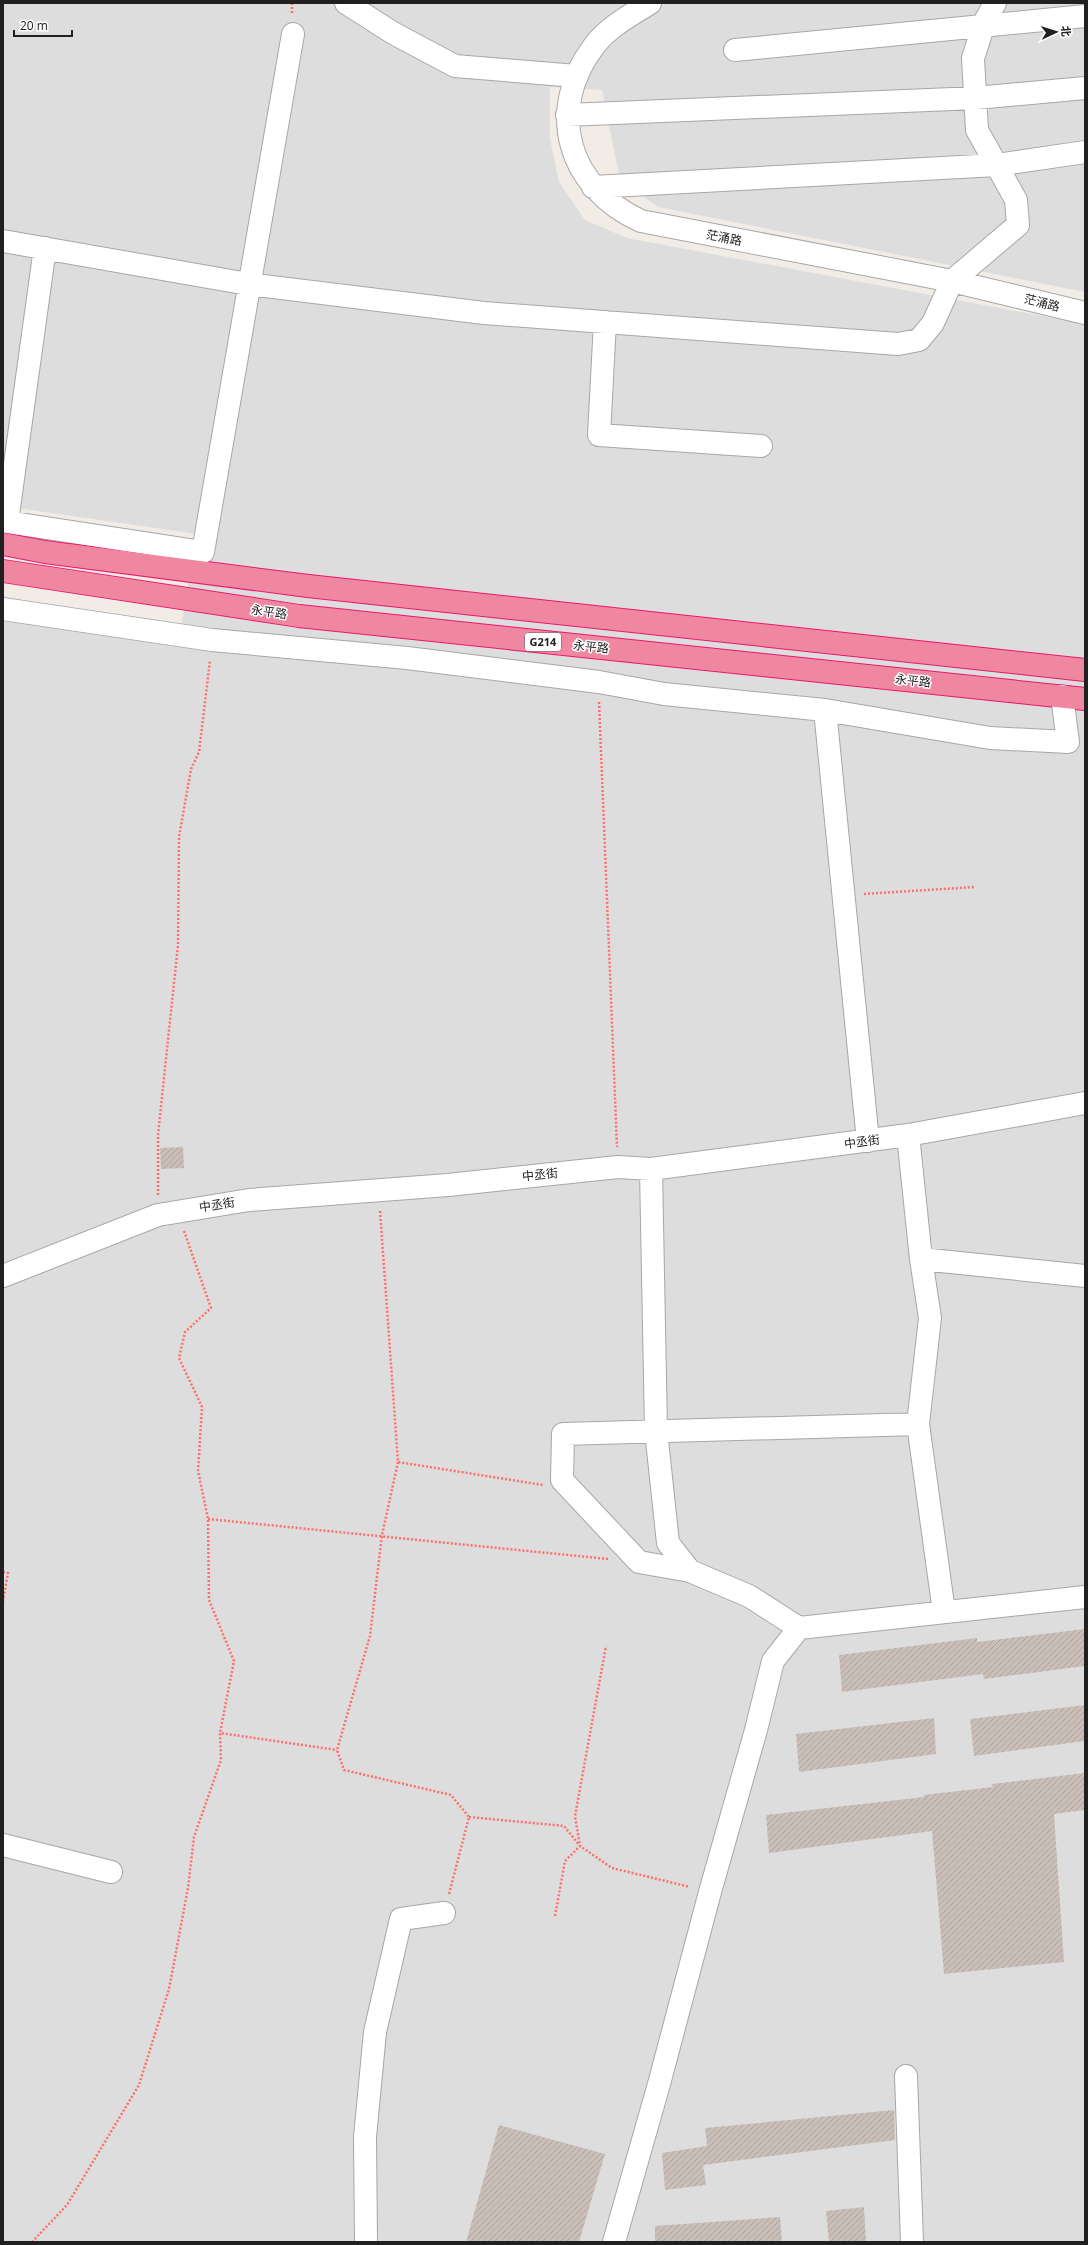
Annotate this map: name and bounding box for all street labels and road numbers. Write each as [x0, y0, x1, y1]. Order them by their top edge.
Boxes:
street label: 茫涌路 [705, 226, 743, 249]
street label: 茫涌路 [1023, 290, 1062, 315]
street label: 永平路 [250, 601, 288, 622]
road number: G214 [525, 633, 561, 651]
street label: 永平路 [572, 636, 610, 657]
street label: 永平路 [894, 670, 932, 691]
street label: 中丞街 [843, 1131, 881, 1152]
street label: 中丞街 [521, 1164, 559, 1185]
street label: 中丞街 [198, 1193, 236, 1216]

